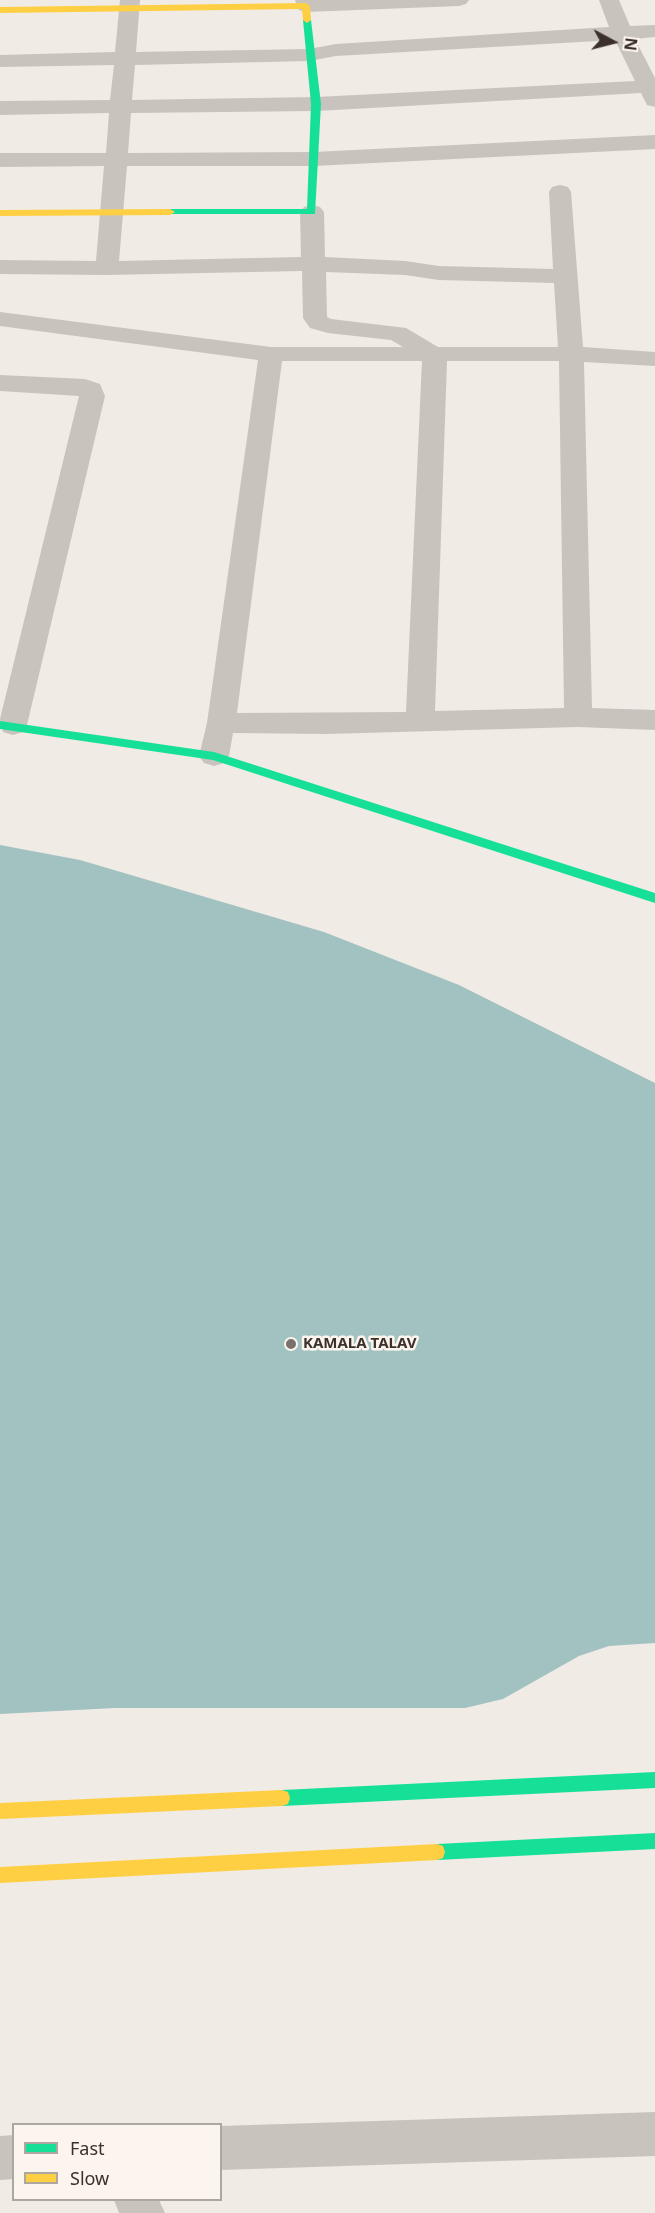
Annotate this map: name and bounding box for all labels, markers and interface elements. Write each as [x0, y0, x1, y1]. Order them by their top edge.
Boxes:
north arrow [583, 12, 643, 72]
text: N [619, 36, 643, 52]
place label: KAMALA TALAV [303, 1335, 416, 1353]
marker: KAMALA TALAV [284, 1337, 298, 1351]
legend [12, 2123, 222, 2201]
text: Fast [70, 2136, 105, 2160]
text: Slow [70, 2166, 109, 2190]

